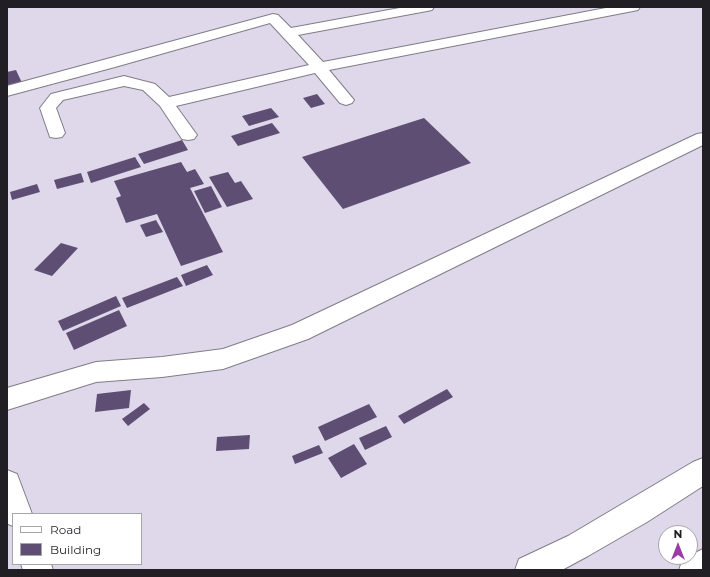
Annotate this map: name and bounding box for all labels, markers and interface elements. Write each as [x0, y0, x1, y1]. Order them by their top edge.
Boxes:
legend [12, 513, 142, 565]
text: Road [50, 522, 81, 537]
north arrow [658, 525, 698, 565]
text: N [674, 527, 682, 541]
text: Building [50, 542, 101, 557]

